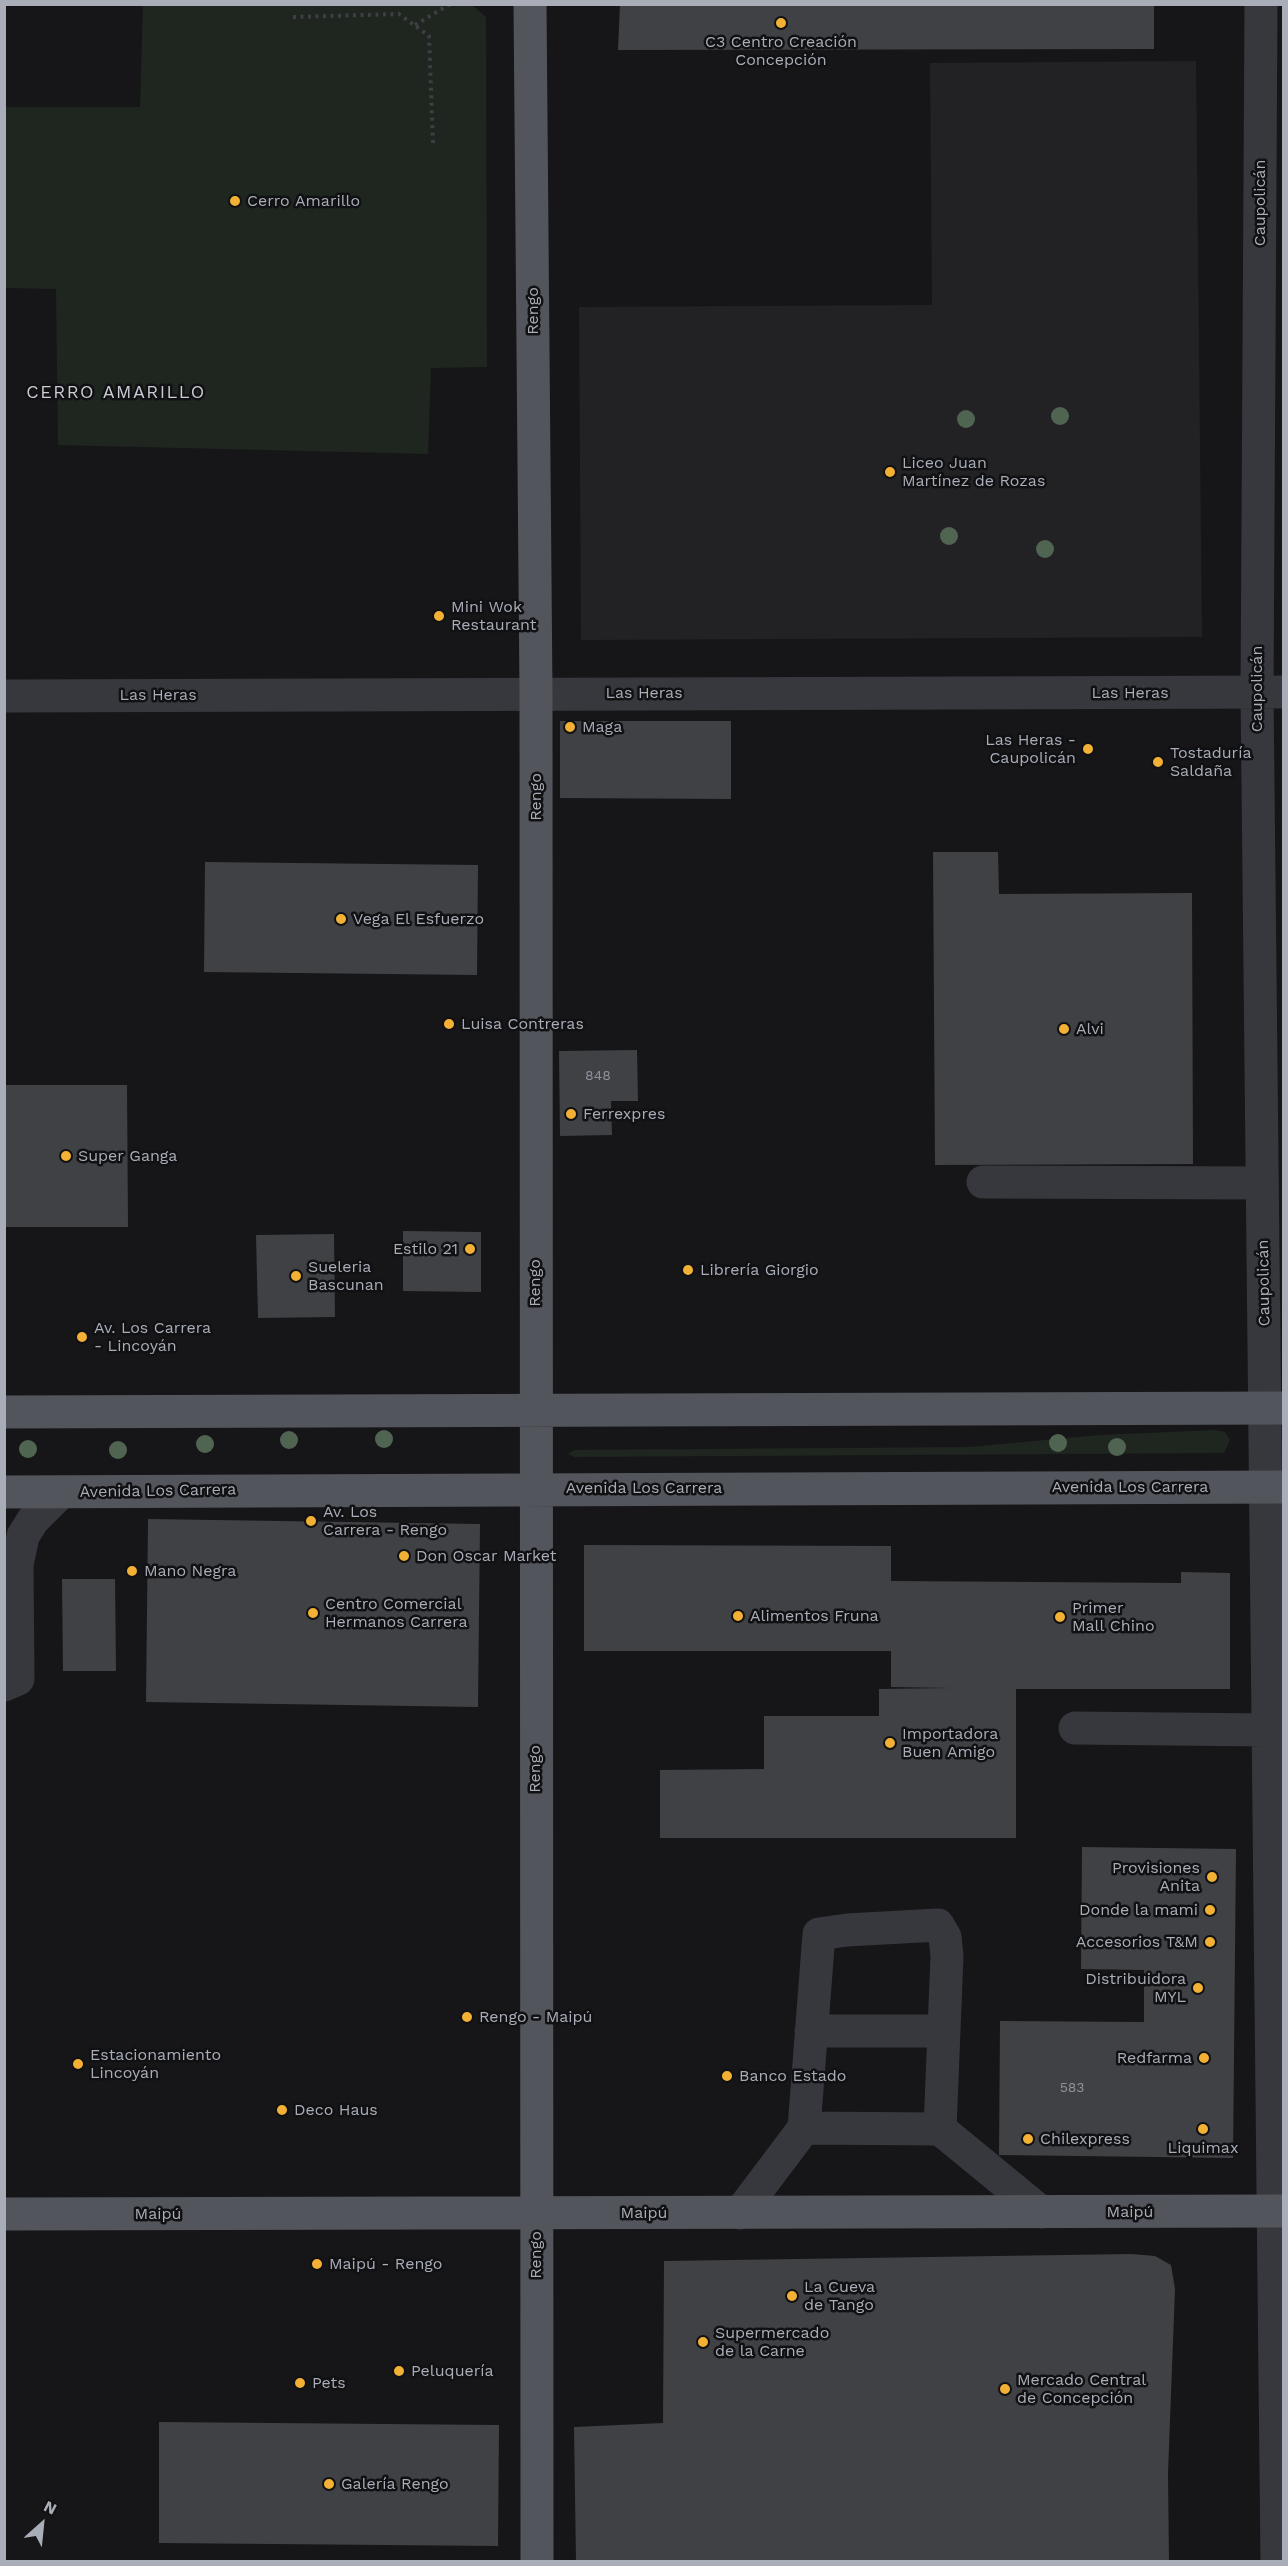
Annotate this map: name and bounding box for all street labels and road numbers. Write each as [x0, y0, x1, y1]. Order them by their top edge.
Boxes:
street label: Caupolicán [1250, 160, 1270, 246]
street label: Rengo [523, 287, 543, 335]
street label: Caupolicán [1247, 646, 1267, 732]
street label: Las Heras [605, 683, 683, 703]
street label: Las Heras [1091, 683, 1169, 703]
street label: Las Heras [119, 685, 197, 705]
street label: Rengo [526, 773, 546, 821]
street label: Caupolicán [1254, 1240, 1274, 1326]
street label: Rengo [525, 1259, 545, 1307]
street label: Avenida Los Carrera [1052, 1477, 1208, 1497]
street label: Avenida Los Carrera [566, 1478, 722, 1498]
street label: Avenida Los Carrera [80, 1480, 236, 1502]
street label: Rengo [525, 1745, 545, 1793]
street label: Maipú [1107, 2202, 1153, 2222]
street label: Maipú [621, 2203, 667, 2223]
street label: Maipú [135, 2204, 181, 2224]
street label: Rengo [526, 2231, 546, 2279]

